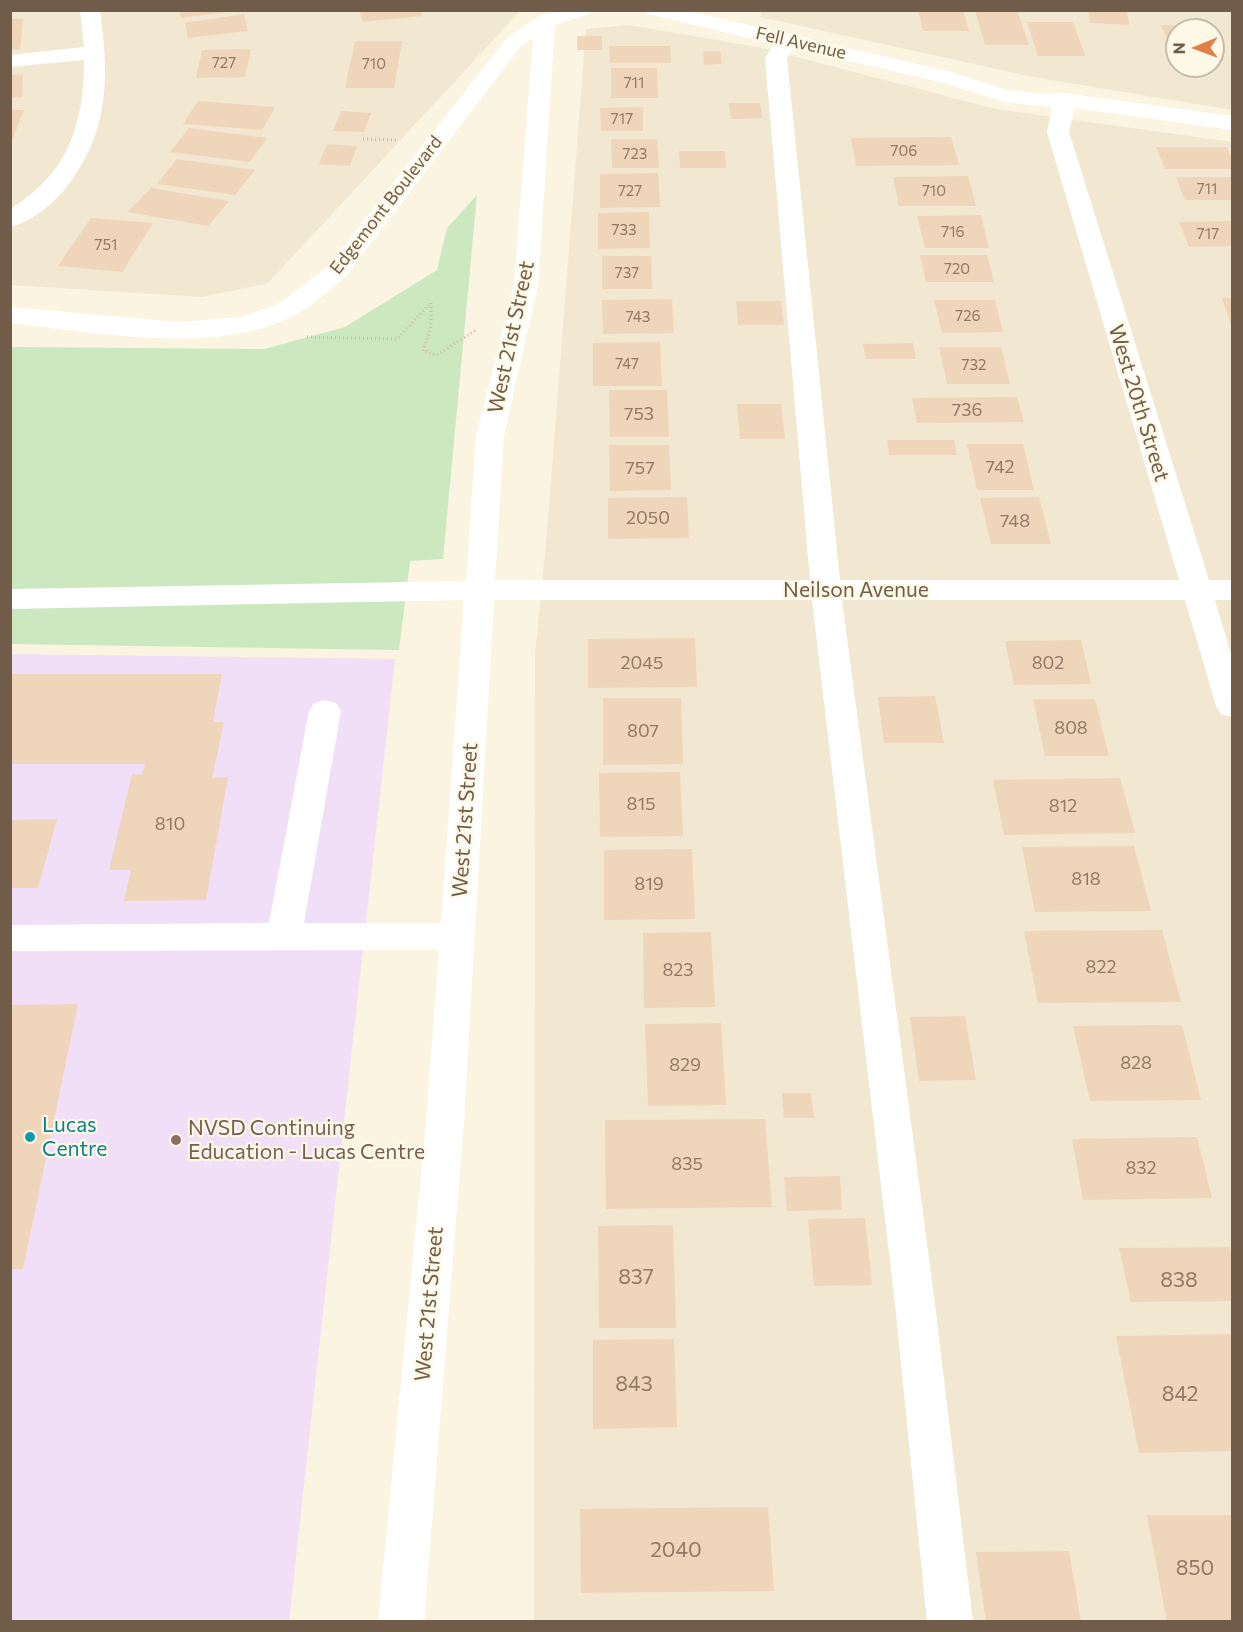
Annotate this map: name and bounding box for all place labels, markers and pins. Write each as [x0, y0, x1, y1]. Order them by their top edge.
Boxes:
place label: Lucas Centre [42, 1112, 107, 1162]
place label: NVSD Continuing Education - Lucas Centre [188, 1115, 425, 1165]
marker: Lucas Centre [23, 1130, 37, 1144]
marker: NVSD Continuing Education - Lucas Centre [169, 1133, 183, 1147]

